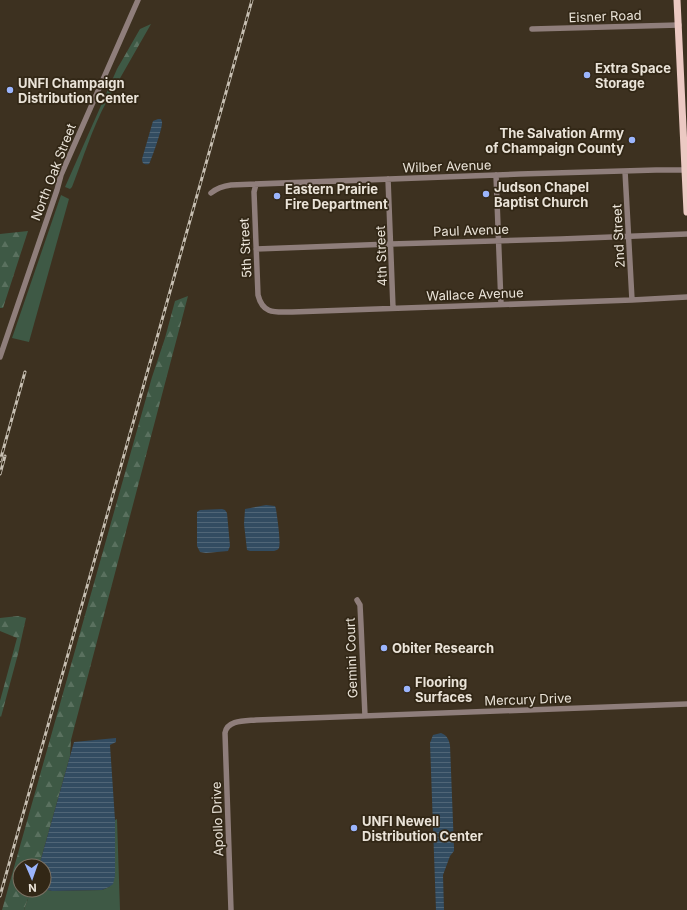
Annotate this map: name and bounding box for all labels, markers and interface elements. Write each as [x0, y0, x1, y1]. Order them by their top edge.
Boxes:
street label: Eisner Road [568, 7, 642, 25]
place label: Extra Space Storage [595, 60, 671, 91]
marker: Extra Space Storage [582, 70, 592, 80]
place label: UNFI Champaign Distribution Center [18, 75, 139, 106]
marker: UNFI Champaign Distribution Center [5, 85, 15, 95]
street label: North Oak Street [27, 121, 79, 223]
place label: The Salvation Army of Champaign County [485, 125, 624, 156]
marker: The Salvation Army of Champaign County [627, 135, 637, 145]
street label: Wilber Avenue [402, 156, 492, 176]
place label: Judson Chapel Baptist Church [494, 179, 589, 210]
place label: Eastern Prairie Fire Department [285, 181, 388, 212]
marker: Judson Chapel Baptist Church [481, 189, 491, 199]
marker: Eastern Prairie Fire Department [272, 191, 282, 201]
street label: 2nd Street [608, 204, 628, 268]
street label: 5th Street [235, 218, 255, 278]
street label: Paul Avenue [433, 221, 509, 239]
street label: 4th Street [372, 225, 390, 287]
street label: Wallace Avenue [426, 284, 524, 304]
street label: Gemini Court [342, 617, 360, 699]
place label: Obiter Research [392, 640, 494, 656]
marker: Obiter Research [379, 643, 389, 653]
place label: Flooring Surfaces [415, 674, 472, 705]
marker: Flooring Surfaces [402, 684, 412, 694]
street label: Mercury Drive [484, 689, 572, 709]
street label: Apollo Drive [208, 781, 226, 857]
place label: UNFI Newell Distribution Center [362, 813, 483, 844]
marker: UNFI Newell Distribution Center [349, 823, 359, 833]
north arrow [12, 858, 52, 898]
text: N [28, 881, 37, 895]

